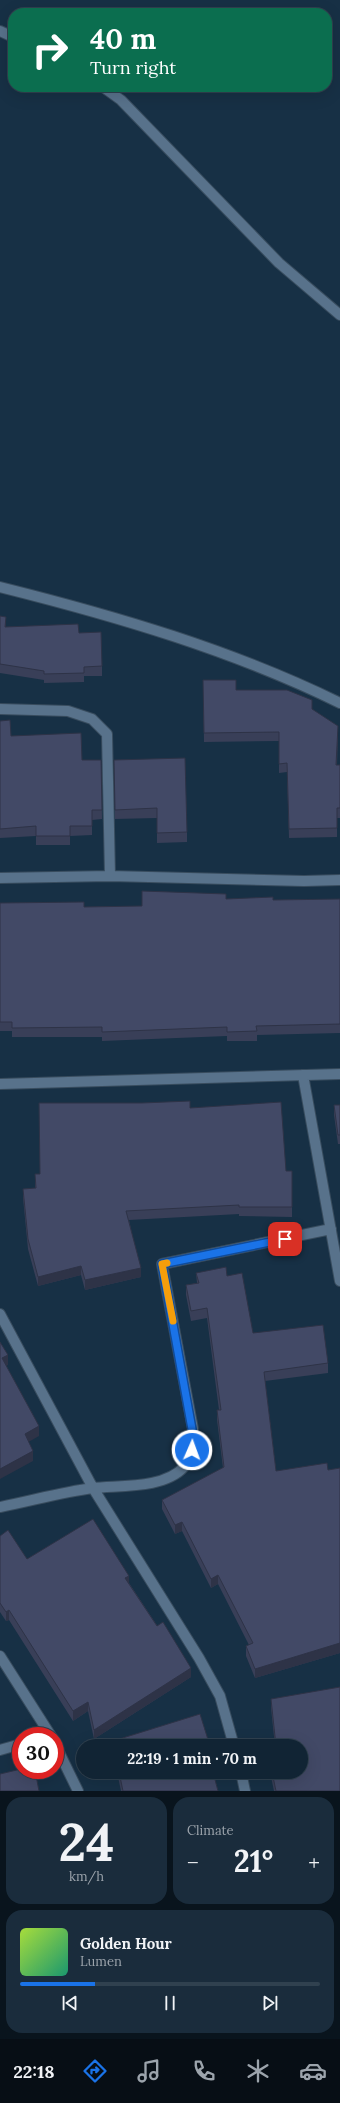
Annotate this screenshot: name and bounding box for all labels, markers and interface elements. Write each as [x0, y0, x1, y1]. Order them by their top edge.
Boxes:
text: 40 m [90, 21, 156, 57]
icon: right [24, 24, 76, 76]
text: Turn right [90, 56, 176, 79]
pin [268, 1222, 302, 1256]
icon: arrive [274, 1228, 296, 1250]
position arrow [171, 1429, 213, 1471]
speed limit sign: 30 [12, 1727, 64, 1779]
text: 22:19 · 1 min · 70 m [127, 1749, 257, 1768]
text: 24 [58, 1809, 115, 1875]
text: Climate [187, 1822, 234, 1839]
text: 21° [234, 1842, 273, 1880]
text: − [187, 1848, 199, 1876]
text: + [308, 1848, 320, 1876]
text: km/h [69, 1868, 104, 1885]
text: Golden Hour [80, 1934, 172, 1953]
text: Lumen [80, 1953, 122, 1970]
icon: previous [59, 1992, 81, 2014]
icon: pause [159, 1992, 181, 2014]
icon: next [259, 1992, 281, 2014]
icon: directions [81, 2057, 109, 2085]
icon: music [135, 2057, 163, 2085]
icon: phone [190, 2057, 218, 2085]
icon: climate [244, 2057, 272, 2085]
icon: car [299, 2057, 327, 2085]
text: 22:18 [13, 2060, 55, 2083]

